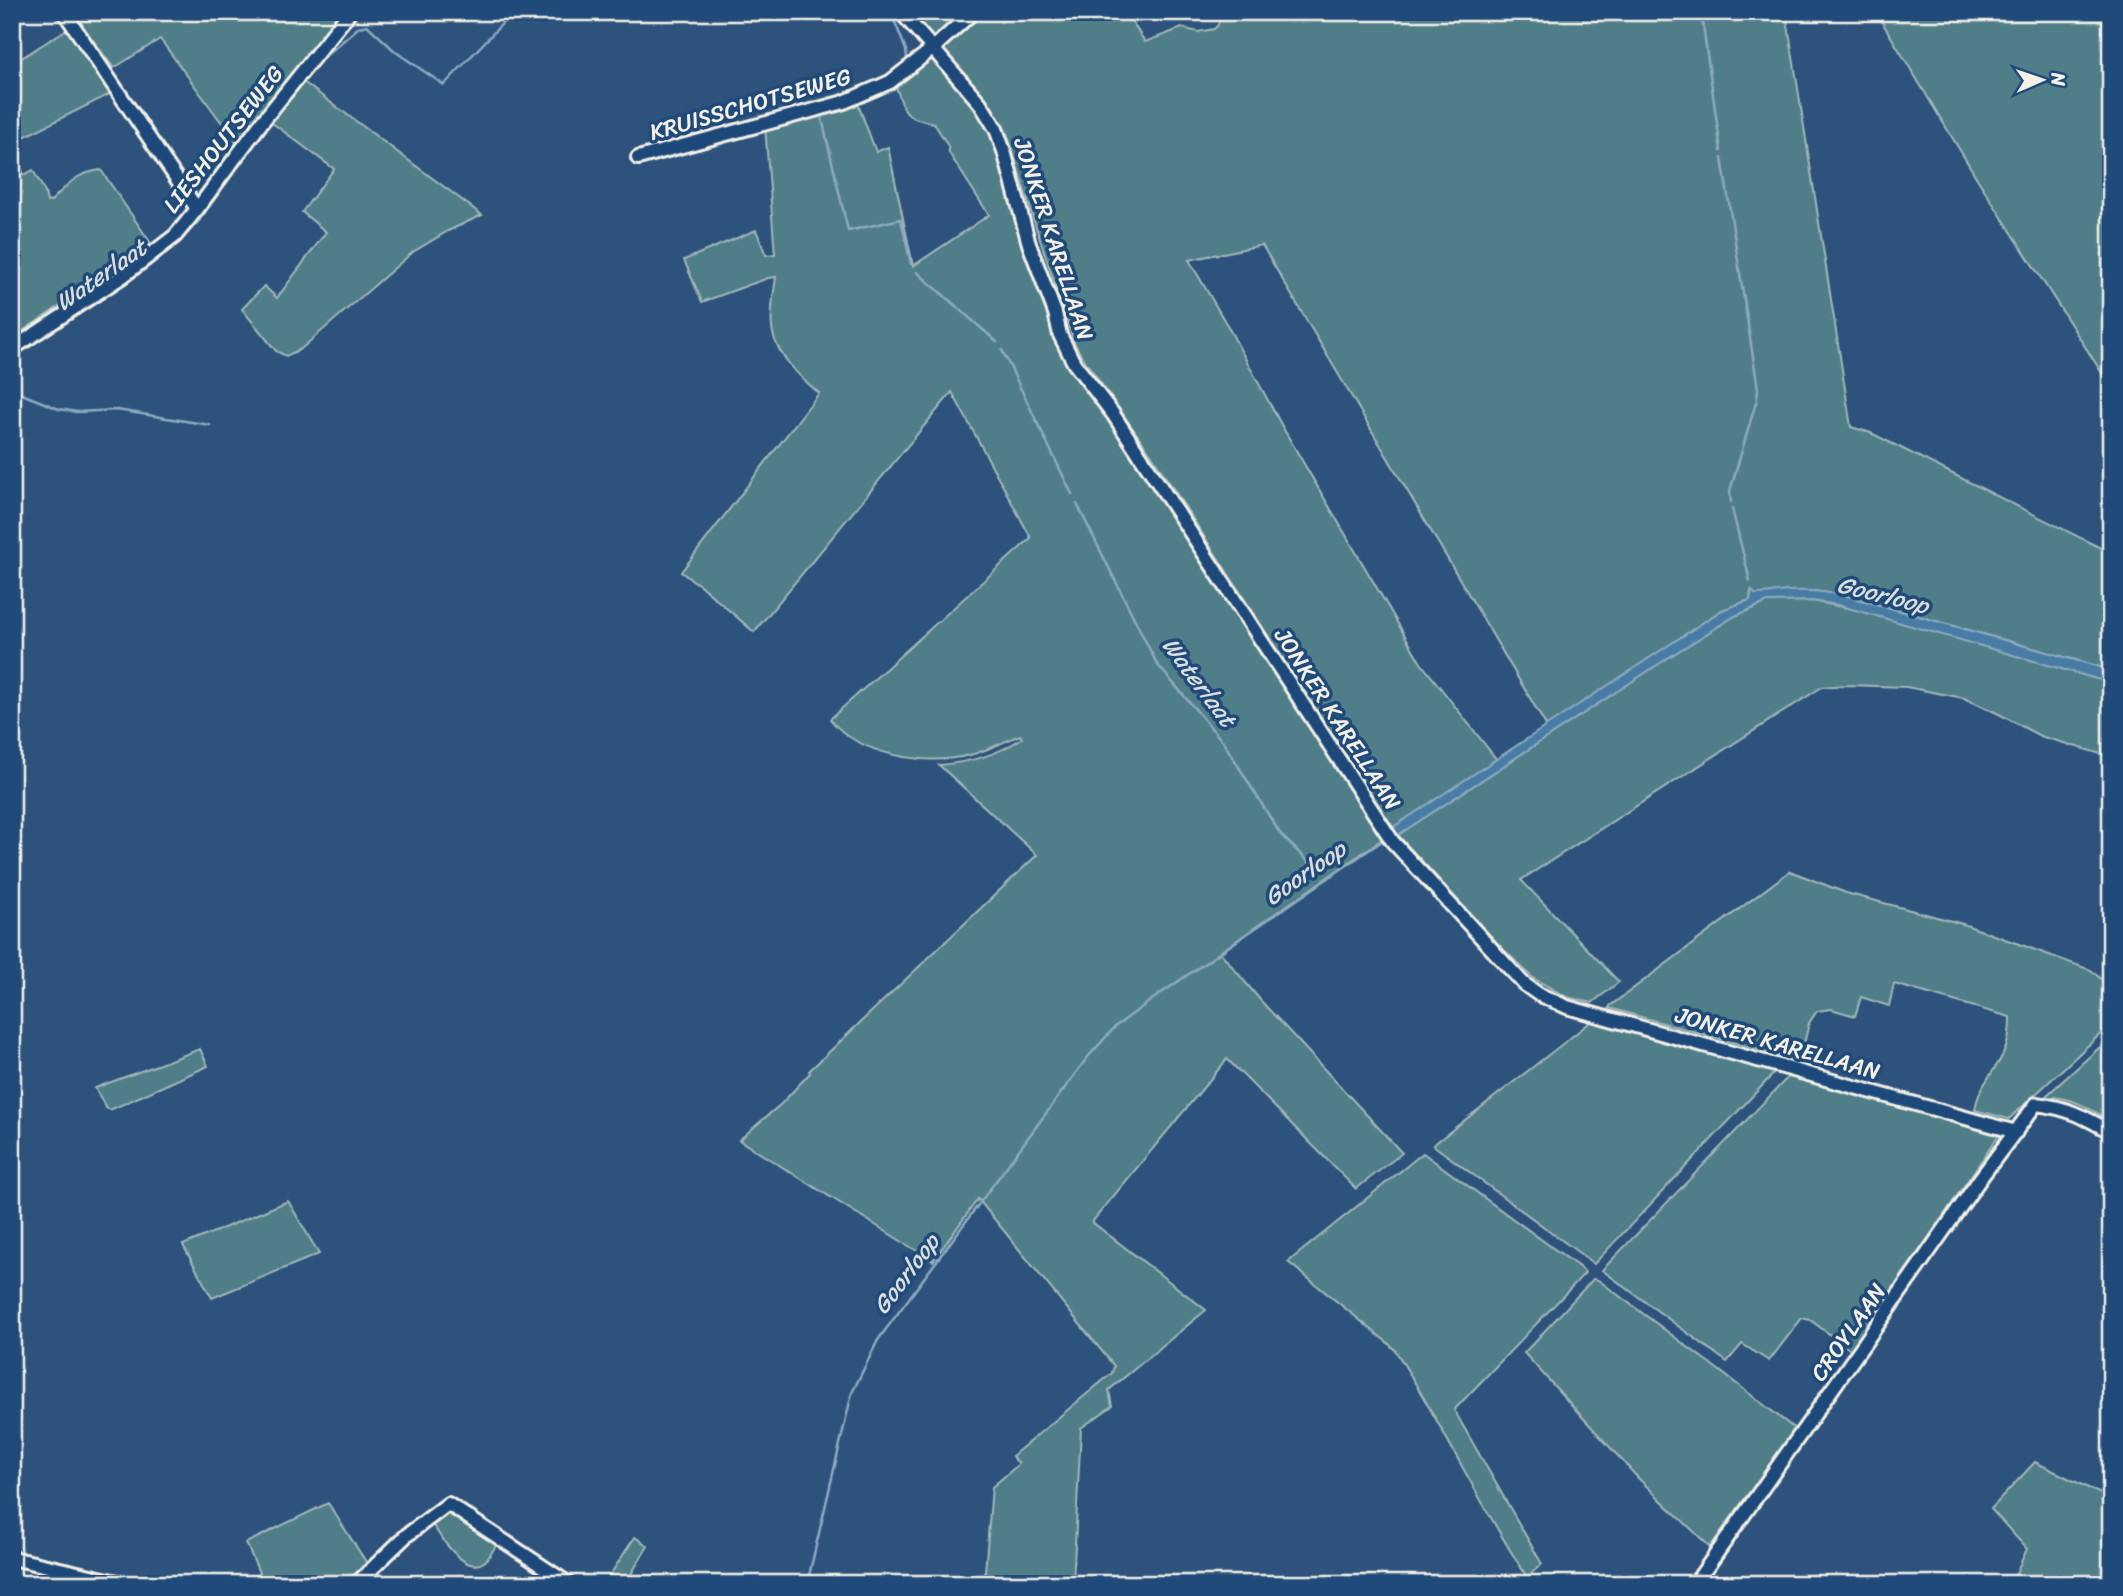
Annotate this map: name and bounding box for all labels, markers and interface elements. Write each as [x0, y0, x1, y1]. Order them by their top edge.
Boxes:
north arrow [2008, 46, 2078, 116]
street label: LIESHOUTSEWEG [152, 56, 295, 222]
street label: KRUISSCHOTSEWEG [645, 56, 856, 153]
text: N [2042, 71, 2075, 87]
street label: JONKER KARELLAAN [1001, 131, 1106, 346]
water label: Waterlaat [46, 226, 158, 322]
water label: Goorloop [1833, 563, 1935, 627]
street label: JONKER KARELLAAN [1262, 619, 1412, 819]
water label: Waterlaat [1151, 628, 1249, 738]
water label: Goorloop [1255, 828, 1357, 917]
street label: JONKER KARELLAAN [1670, 994, 1885, 1092]
water label: Goorloop [861, 1222, 952, 1324]
street label: CROYLAAN [1799, 1274, 1898, 1390]

